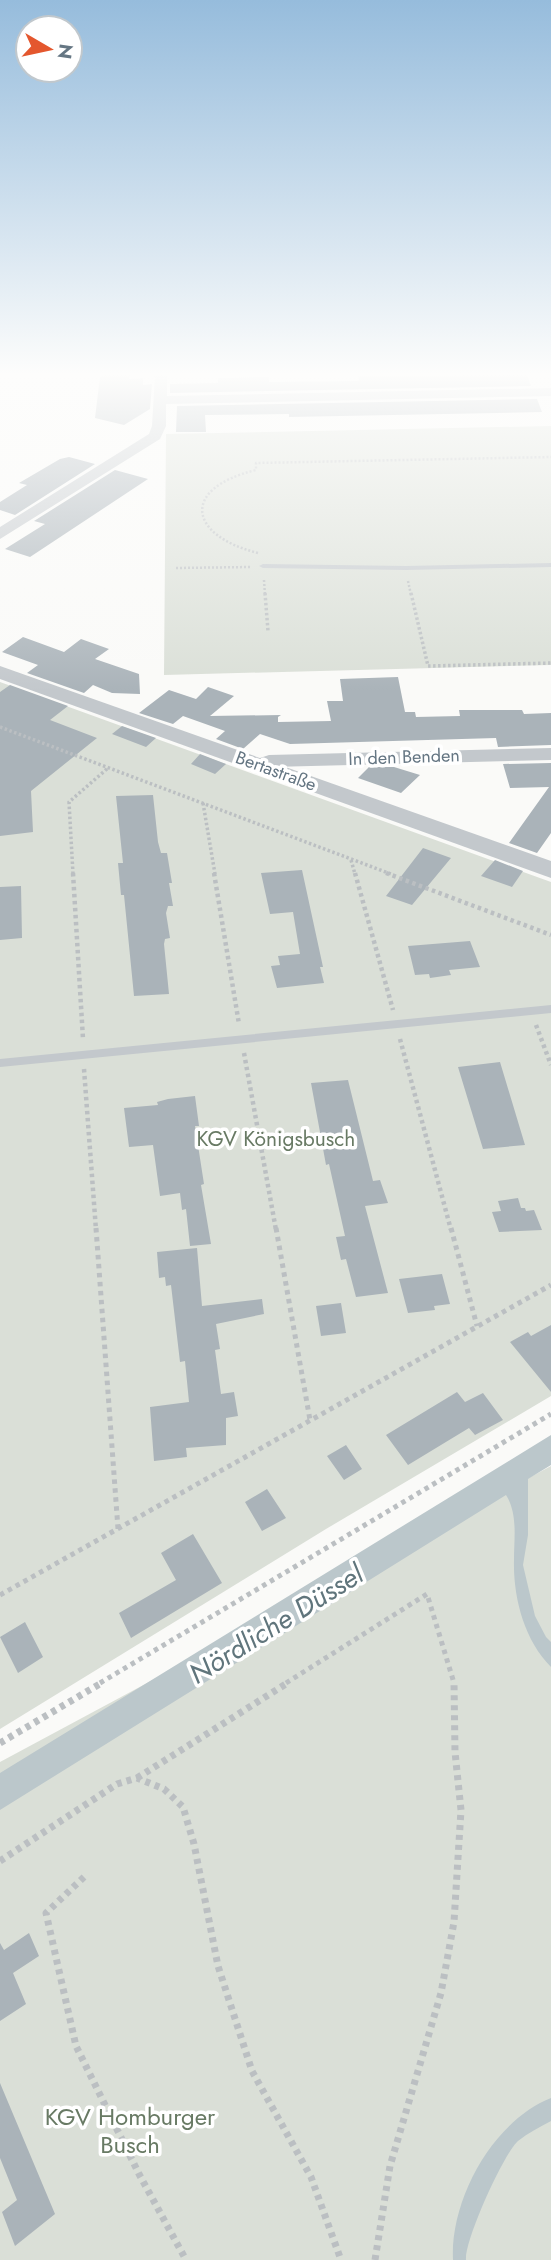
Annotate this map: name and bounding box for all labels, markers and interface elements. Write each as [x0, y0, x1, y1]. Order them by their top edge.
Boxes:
north arrow [14, 14, 84, 84]
text: N [51, 42, 80, 61]
street label: In den Benden [348, 742, 460, 772]
street label: Bertastraße [232, 744, 320, 798]
park label: KGV Königsbusch [197, 1124, 355, 1154]
water label: Nördliche Düssel [181, 1553, 373, 1694]
park label: KGV Homburger Busch [45, 2099, 216, 2162]

